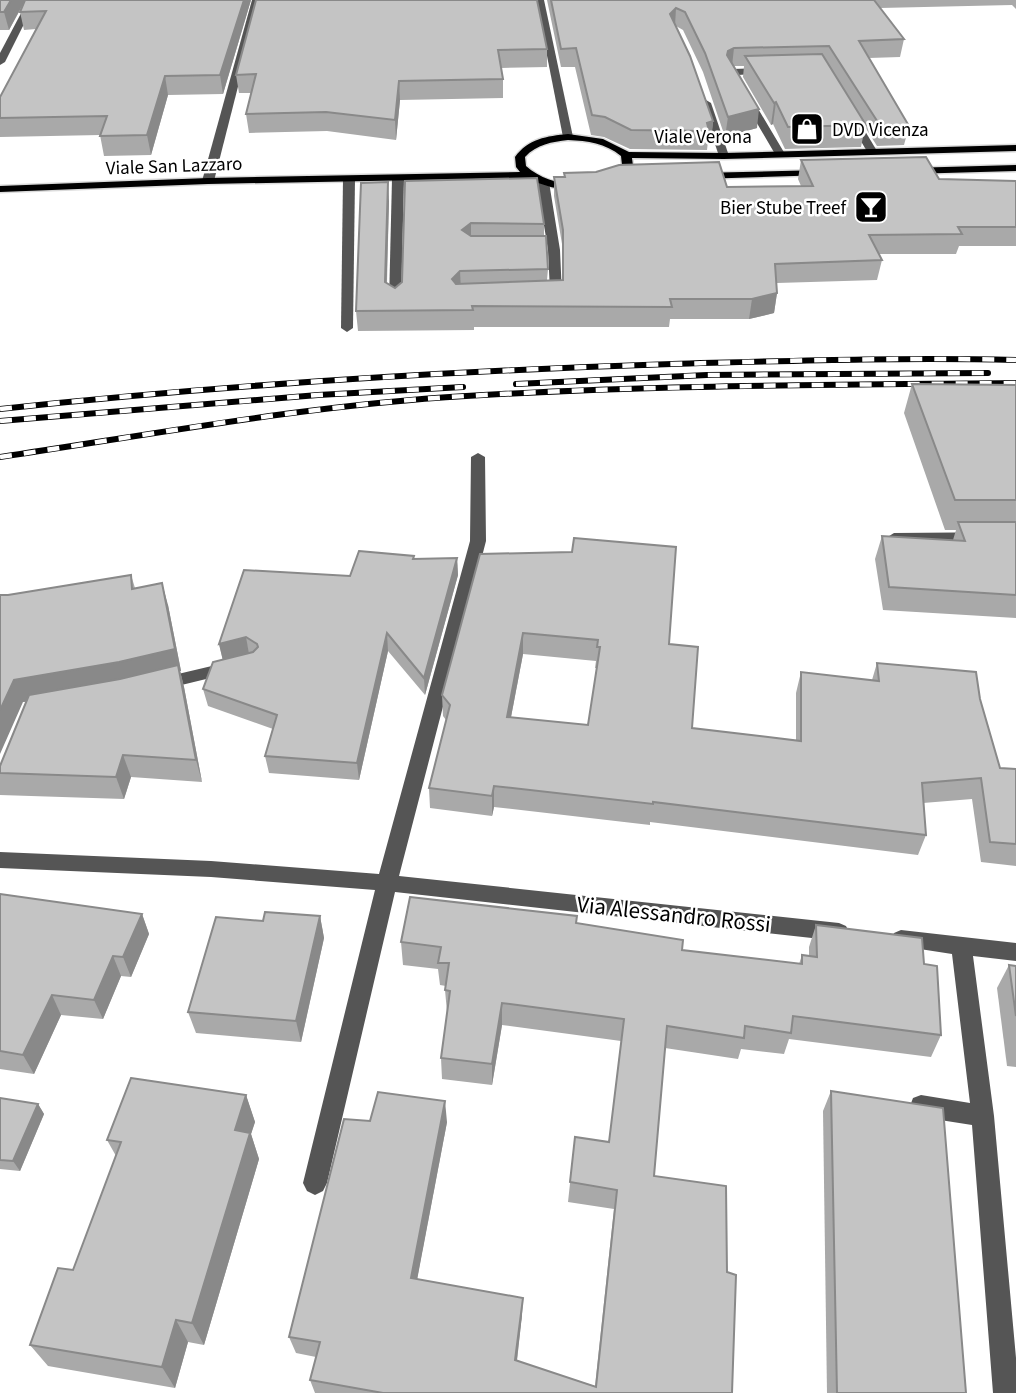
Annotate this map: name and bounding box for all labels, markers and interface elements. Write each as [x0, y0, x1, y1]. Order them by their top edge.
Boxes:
shop icon: DVD Vicenza [788, 110, 826, 148]
place label: DVD Vicenza [832, 117, 929, 144]
street label: Viale Verona [654, 124, 752, 151]
street label: Viale San Lazzaro [105, 151, 243, 182]
bar icon: Bier Stube Treef [852, 188, 890, 226]
place label: Bier Stube Treef [720, 195, 847, 222]
street label: Via Alessandro Rossi [575, 888, 772, 941]

